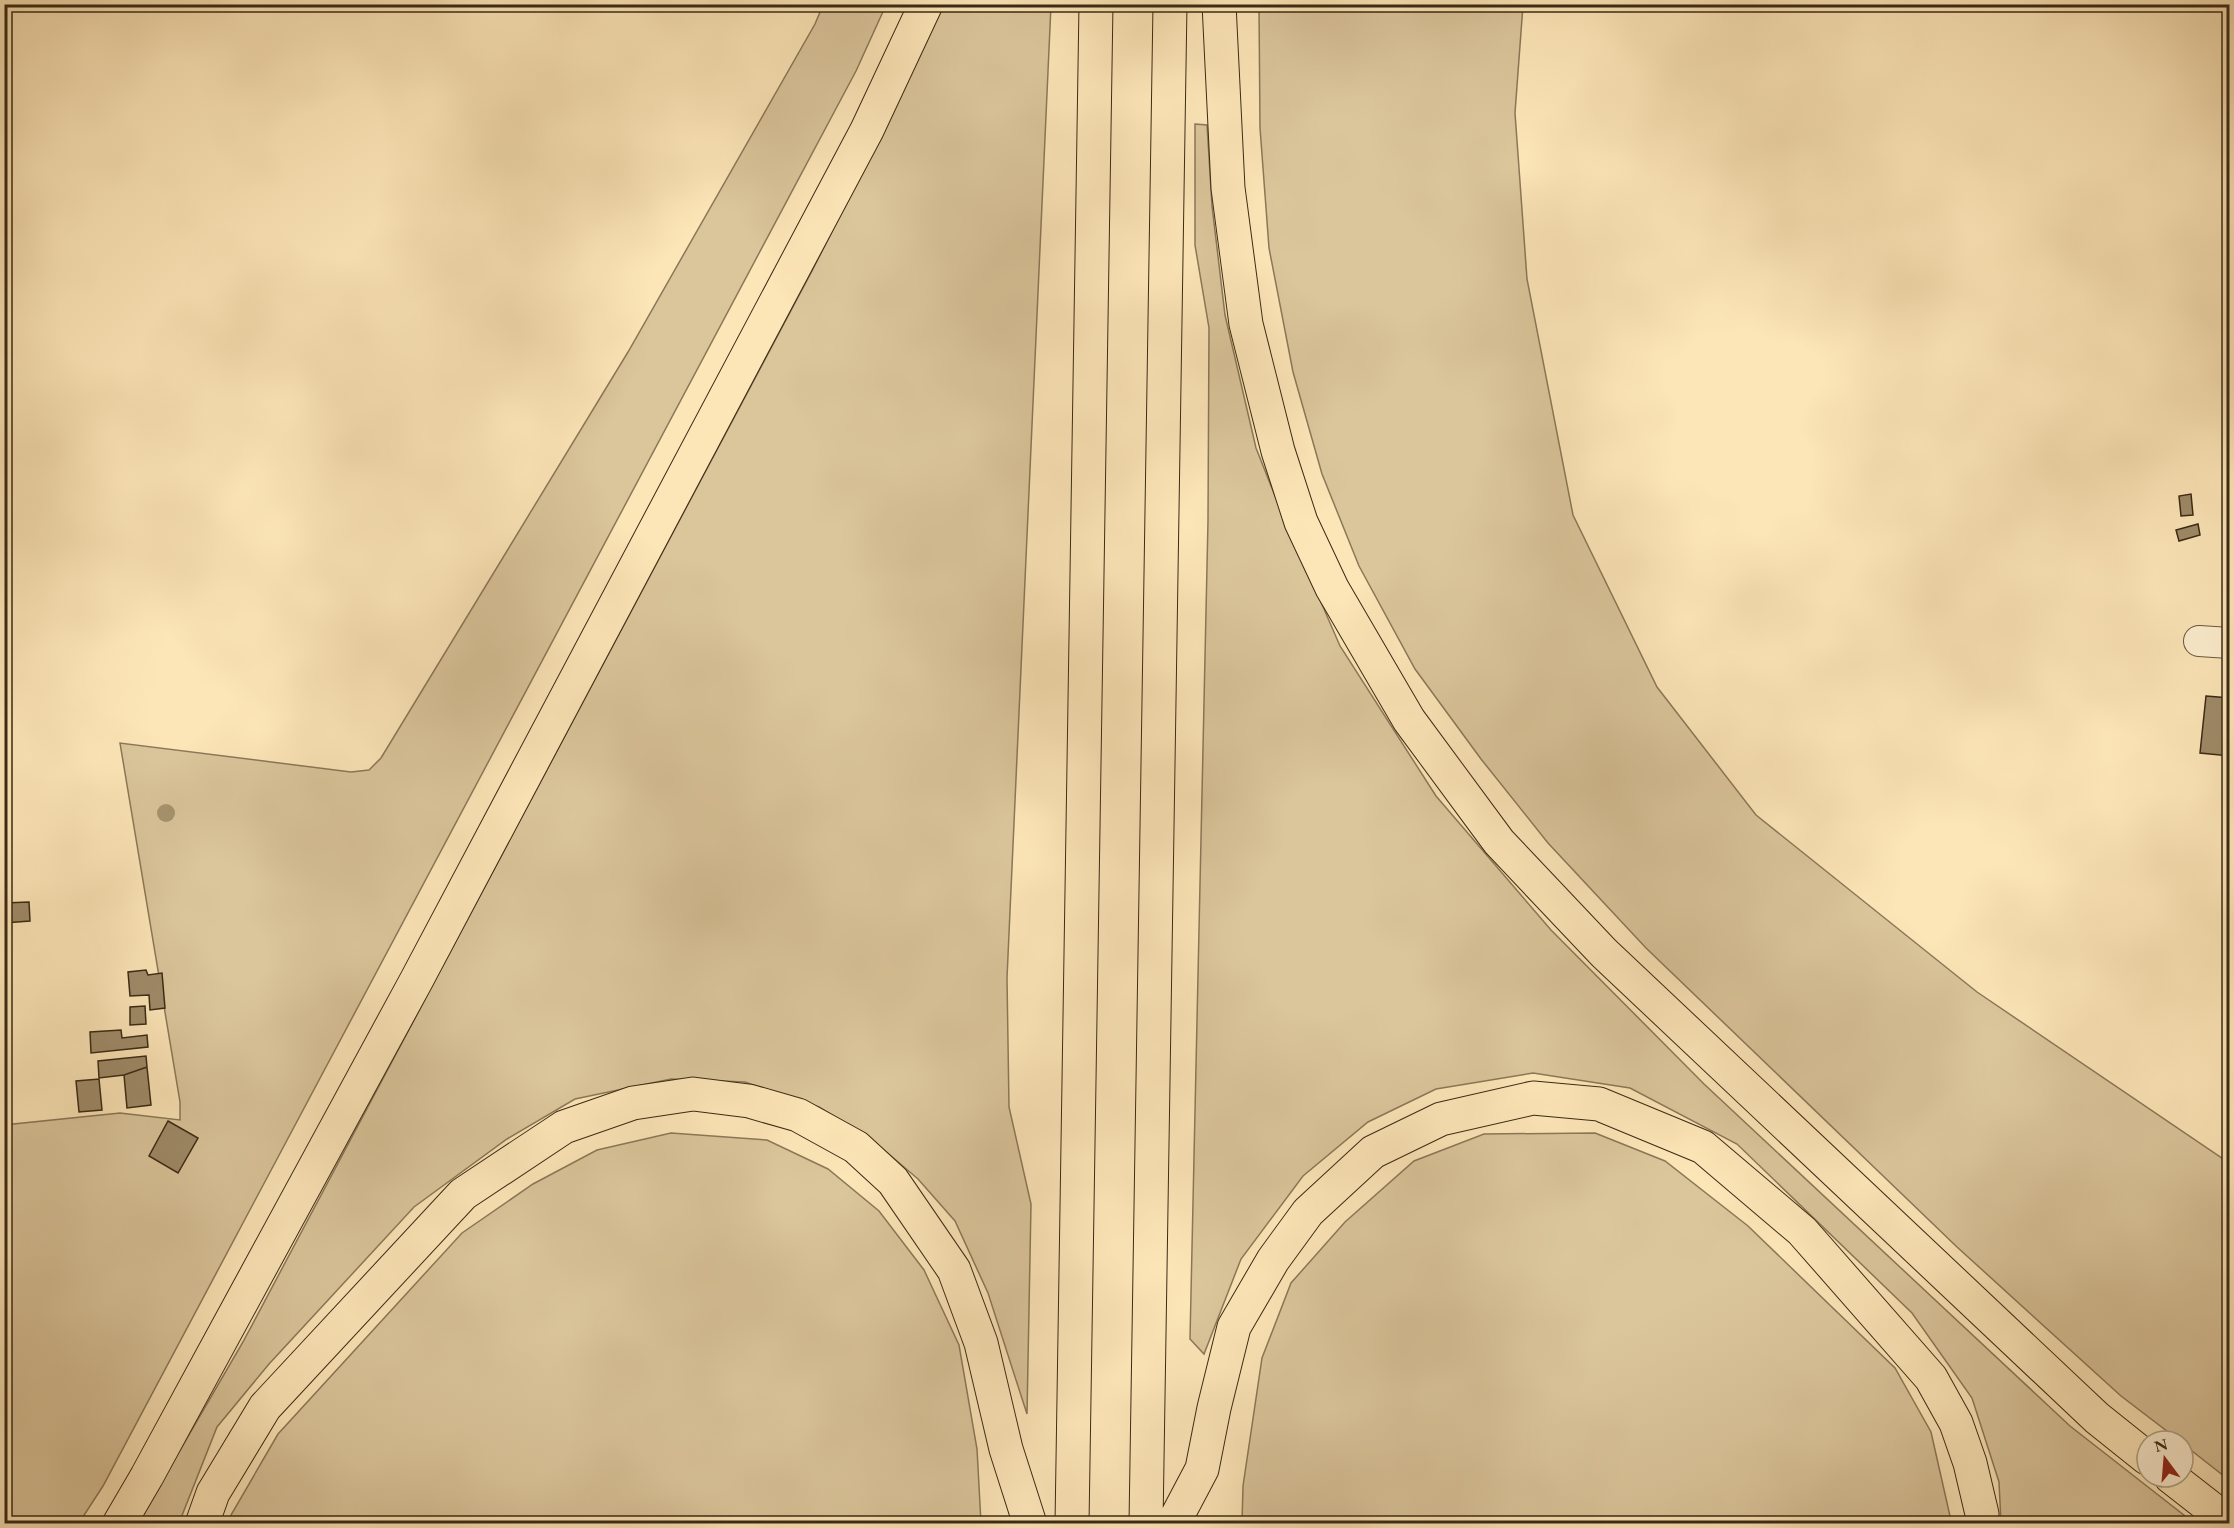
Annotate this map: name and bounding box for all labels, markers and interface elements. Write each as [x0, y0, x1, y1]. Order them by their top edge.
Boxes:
north arrow [2135, 1429, 2195, 1489]
text: N [2152, 1433, 2170, 1457]

